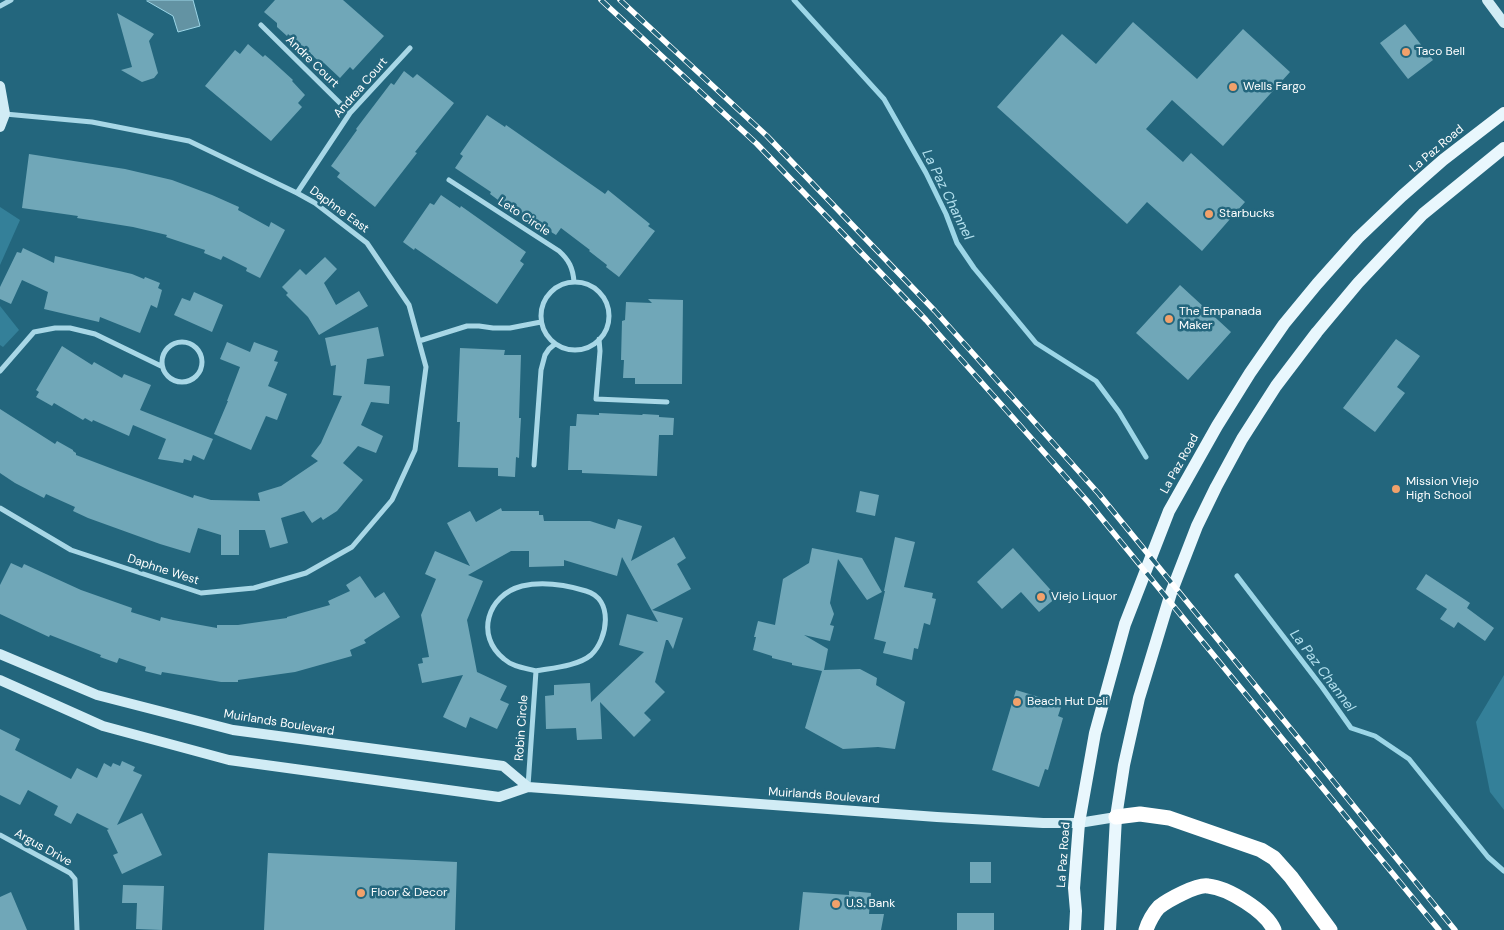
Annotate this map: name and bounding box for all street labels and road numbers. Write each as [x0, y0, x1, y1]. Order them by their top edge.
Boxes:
street label: Andre Court [282, 33, 342, 91]
street label: Andrea Court [331, 55, 391, 121]
street label: La Paz Road [1407, 122, 1467, 176]
street label: Daphne East [307, 184, 371, 236]
street label: Leto Circle [495, 195, 553, 239]
street label: La Paz Road [1158, 432, 1202, 496]
street label: Daphne West [125, 552, 201, 588]
street label: Robin Circle [513, 694, 531, 762]
street label: Muirlands Boulevard [223, 707, 335, 739]
street label: Muirlands Boulevard [768, 785, 880, 807]
street label: La Paz Road [1055, 822, 1073, 888]
street label: Argus Drive [12, 826, 74, 870]

